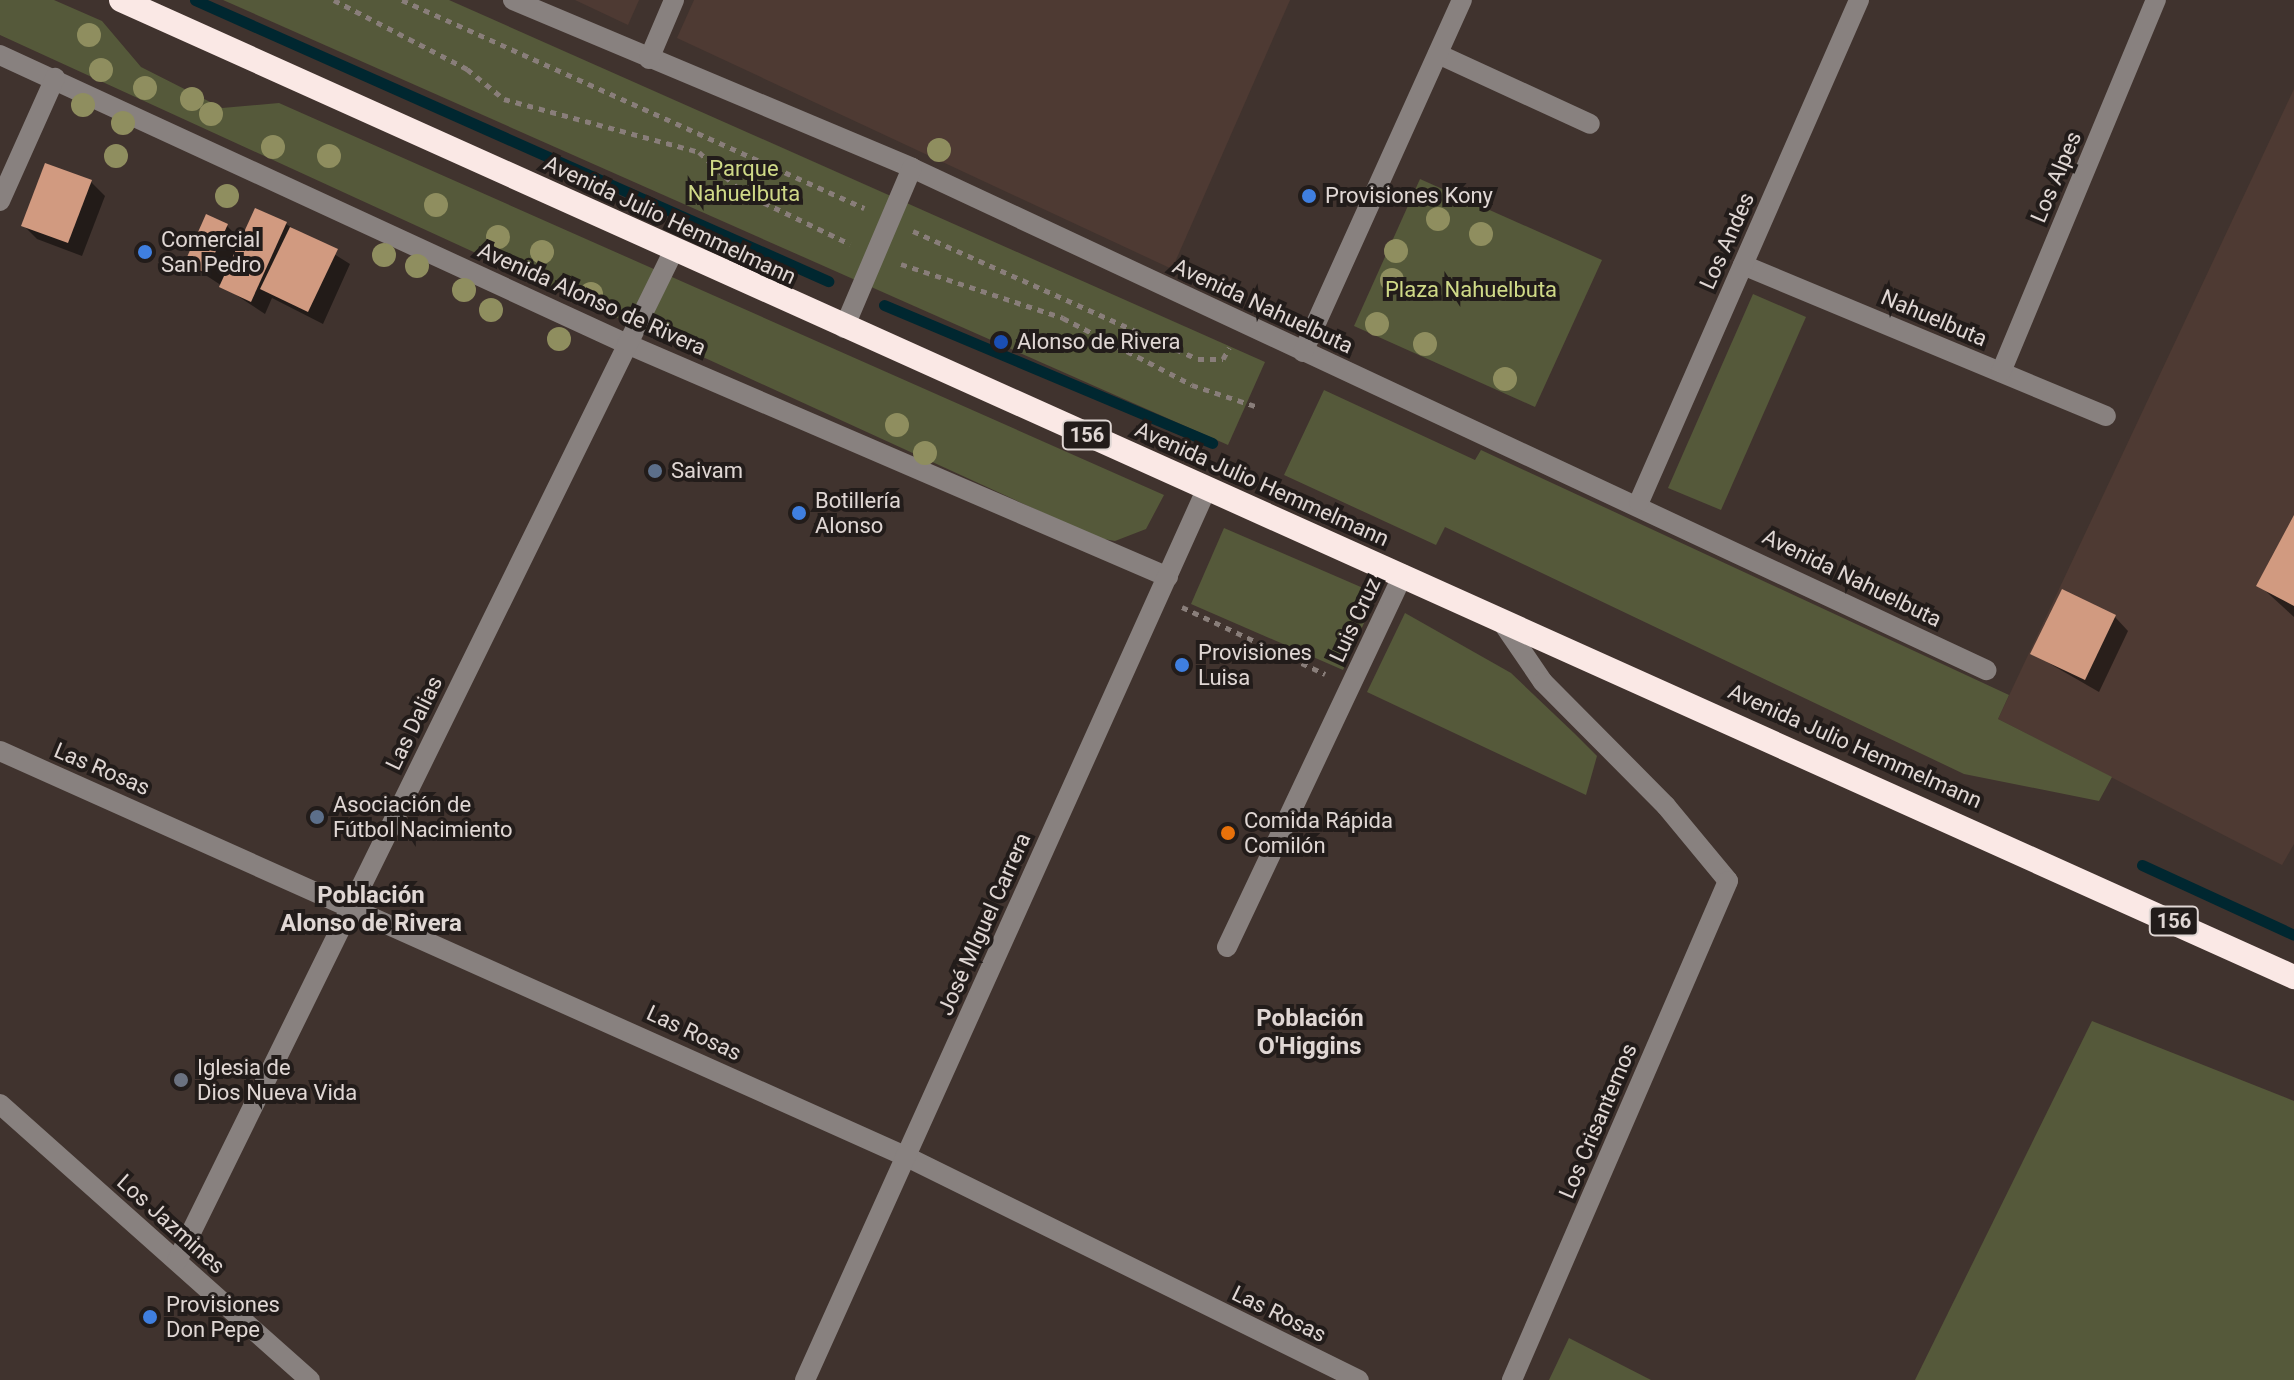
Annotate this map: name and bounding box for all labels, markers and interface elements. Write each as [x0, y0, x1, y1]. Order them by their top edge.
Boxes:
street label: Los Alpes [2025, 128, 2087, 226]
street label: Avenida Julio Hemmelmann [540, 150, 800, 290]
park label: Parque Nahuelbuta [688, 155, 800, 206]
place label: Provisiones Kony [1325, 183, 1493, 209]
marker: Provisiones Kony [1300, 187, 1318, 205]
street label: Los Andes [1694, 189, 1760, 293]
place label: Comercial San Pedro [161, 226, 261, 278]
street label: Avenida Alonso de Rivera [474, 237, 710, 361]
marker: Comercial San Pedro [136, 243, 154, 261]
street label: Avenida Nahuelbuta [1169, 253, 1357, 359]
park label: Plaza Nahuelbuta [1385, 277, 1557, 303]
street label: Nahuelbuta [1877, 284, 1991, 352]
place label: Alonso de Rivera [1017, 329, 1180, 355]
marker: Alonso de Rivera [992, 333, 1010, 351]
street label: Avenida Julio Hemmelmann [1131, 416, 1393, 552]
road number: 156 [1061, 419, 1113, 451]
place label: Saivam [671, 458, 743, 484]
marker: Saivam [646, 462, 664, 480]
place label: Botillería Alonso [815, 487, 901, 538]
marker: Botillería Alonso [790, 504, 808, 522]
street label: Avenida Nahuelbuta [1758, 523, 1946, 633]
street label: Luis Cruz [1324, 573, 1386, 667]
place label: Provisiones Luisa [1198, 639, 1312, 690]
marker: Provisiones Luisa [1173, 656, 1191, 674]
street label: Las Dalias [380, 672, 448, 774]
street label: Avenida Julio Hemmelmann [1724, 678, 1986, 814]
street label: Las Rosas [50, 737, 154, 801]
place label: Asociación de Fútbol Nacimiento [333, 791, 512, 842]
place label: Comida Rápida Comilón [1244, 807, 1393, 858]
marker: Asociación de Fútbol Nacimiento [308, 808, 326, 826]
marker: Comida Rápida Comilón [1219, 824, 1237, 842]
street label: José MIguel Carrera [932, 829, 1036, 1019]
district label: Población Alonso de Rivera [280, 882, 462, 938]
road number: 156 [2148, 905, 2200, 937]
street label: Las Rosas [642, 1000, 746, 1066]
district label: Población O'Higgins [1256, 1005, 1364, 1061]
street label: Los Crisantemos [1553, 1040, 1643, 1202]
place label: Iglesia de Dios Nueva Vida [197, 1054, 357, 1106]
marker: Iglesia de Dios Nueva Vida [172, 1071, 190, 1089]
street label: Los Jazmines [112, 1169, 230, 1279]
street label: Las Rosas [1228, 1280, 1330, 1348]
place label: Provisiones Don Pepe [166, 1291, 280, 1342]
marker: Provisiones Don Pepe [141, 1308, 159, 1326]

